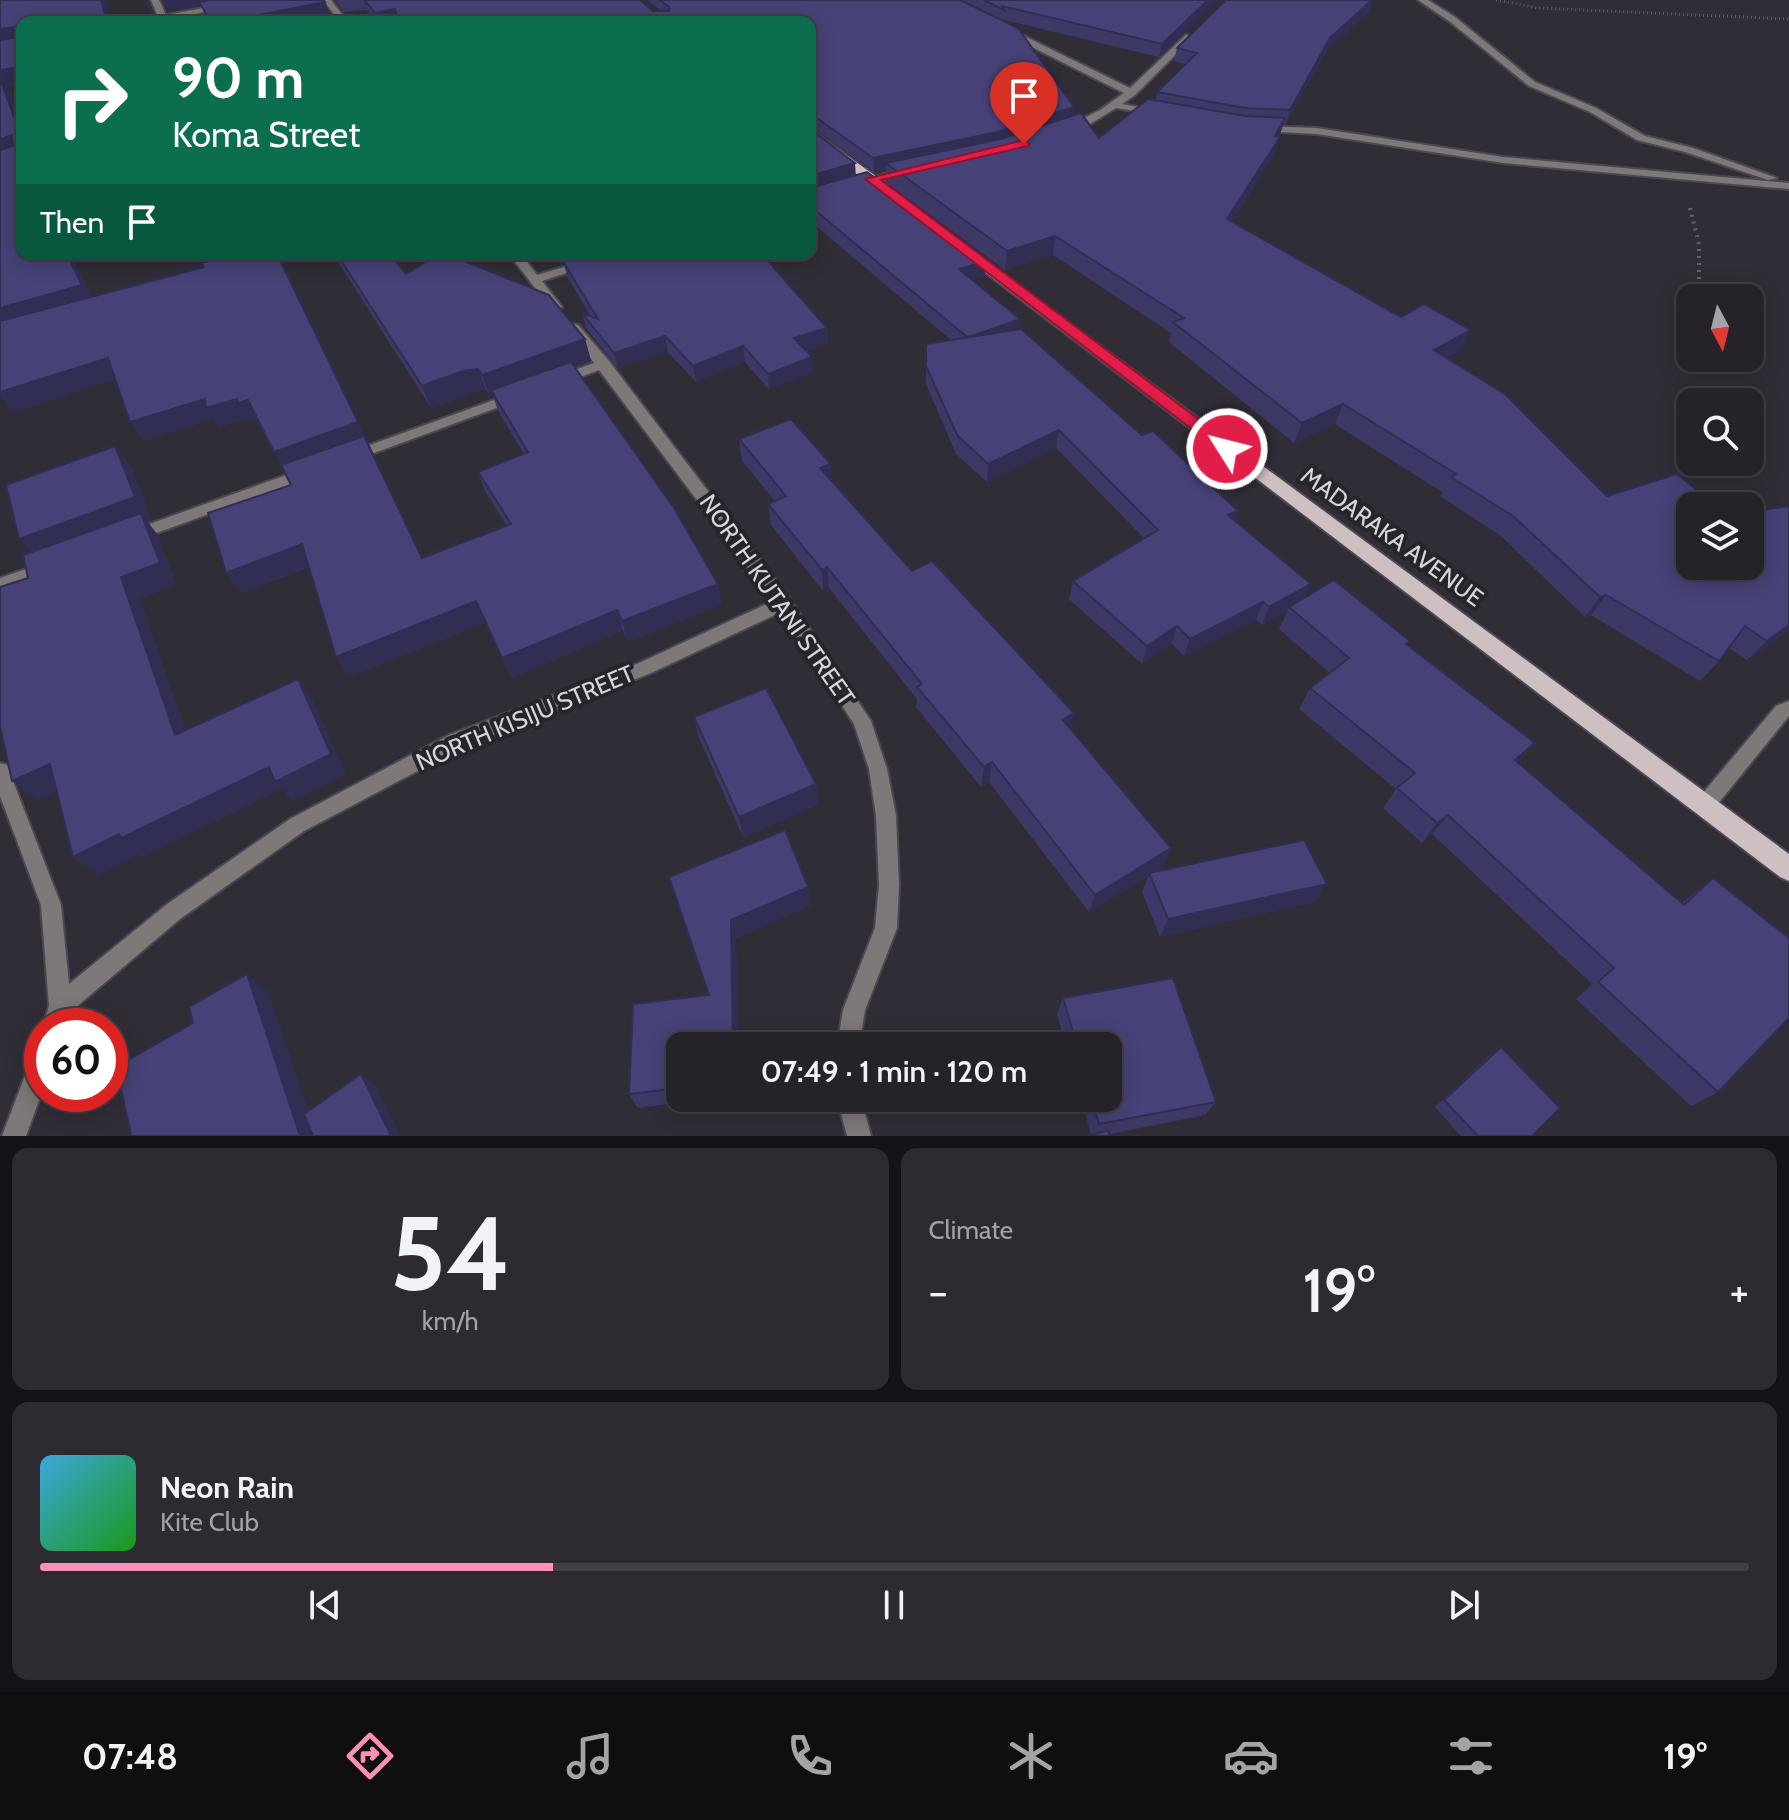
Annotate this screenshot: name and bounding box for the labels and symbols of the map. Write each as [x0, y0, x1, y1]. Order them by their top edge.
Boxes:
pin [990, 62, 1058, 144]
north arrow [1676, 284, 1764, 372]
position arrow [1185, 407, 1269, 491]
street label: MADARAKA AVENUE [1295, 461, 1489, 613]
street label: NORTH KUTANI STREET [694, 489, 861, 711]
street label: NORTH KISIJU STREET [411, 658, 638, 777]
speed limit sign: 60 [24, 1008, 128, 1112]

